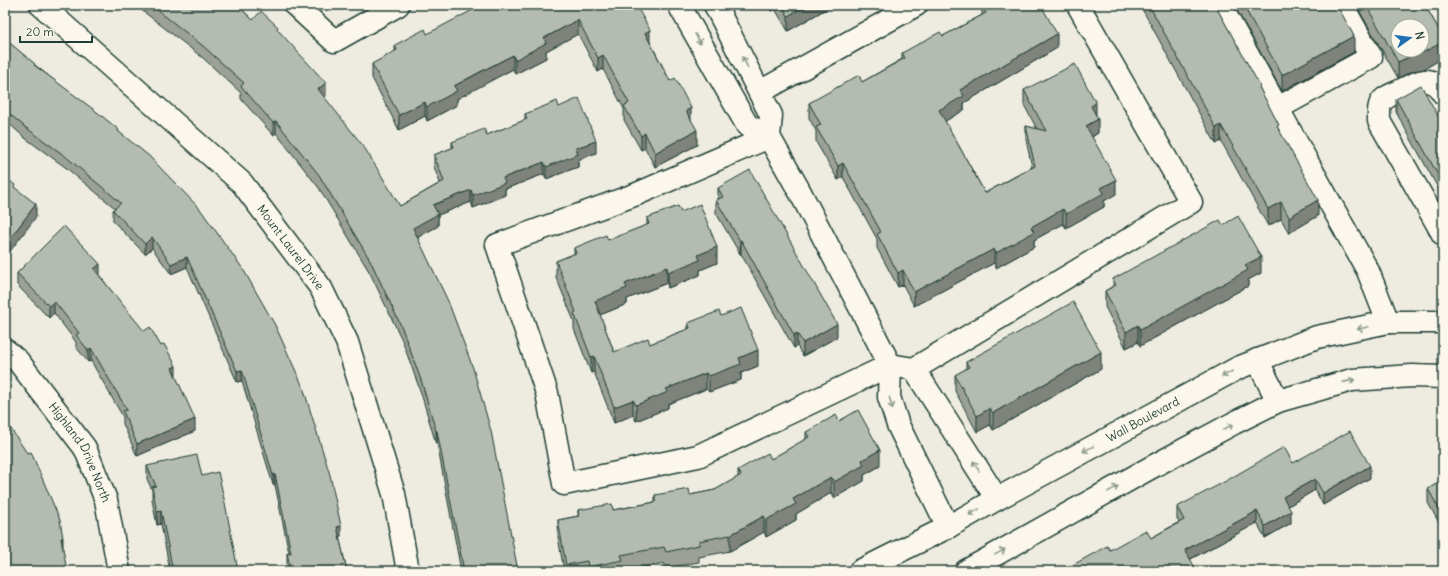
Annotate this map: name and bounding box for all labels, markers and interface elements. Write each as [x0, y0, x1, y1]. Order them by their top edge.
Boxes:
scale bar [20, 18, 92, 44]
north arrow [1390, 18, 1430, 58]
text: 20 m [26, 24, 54, 39]
text: N [1412, 30, 1427, 41]
one-way arrow [694, 33, 702, 45]
one-way arrow [740, 57, 748, 69]
street label: Mount Laurel Drive [254, 202, 328, 292]
one-way arrow [1356, 324, 1369, 332]
one-way arrow [1221, 371, 1233, 378]
one-way arrow [1342, 377, 1355, 385]
street label: Wall Boulevard [1104, 393, 1182, 445]
one-way arrow [888, 397, 895, 410]
street label: Highland Drive North [46, 399, 114, 504]
one-way arrow [1221, 422, 1233, 430]
one-way arrow [1082, 446, 1094, 454]
one-way arrow [971, 460, 979, 472]
one-way arrow [1107, 484, 1119, 492]
one-way arrow [968, 508, 980, 516]
one-way arrow [994, 548, 1006, 555]

